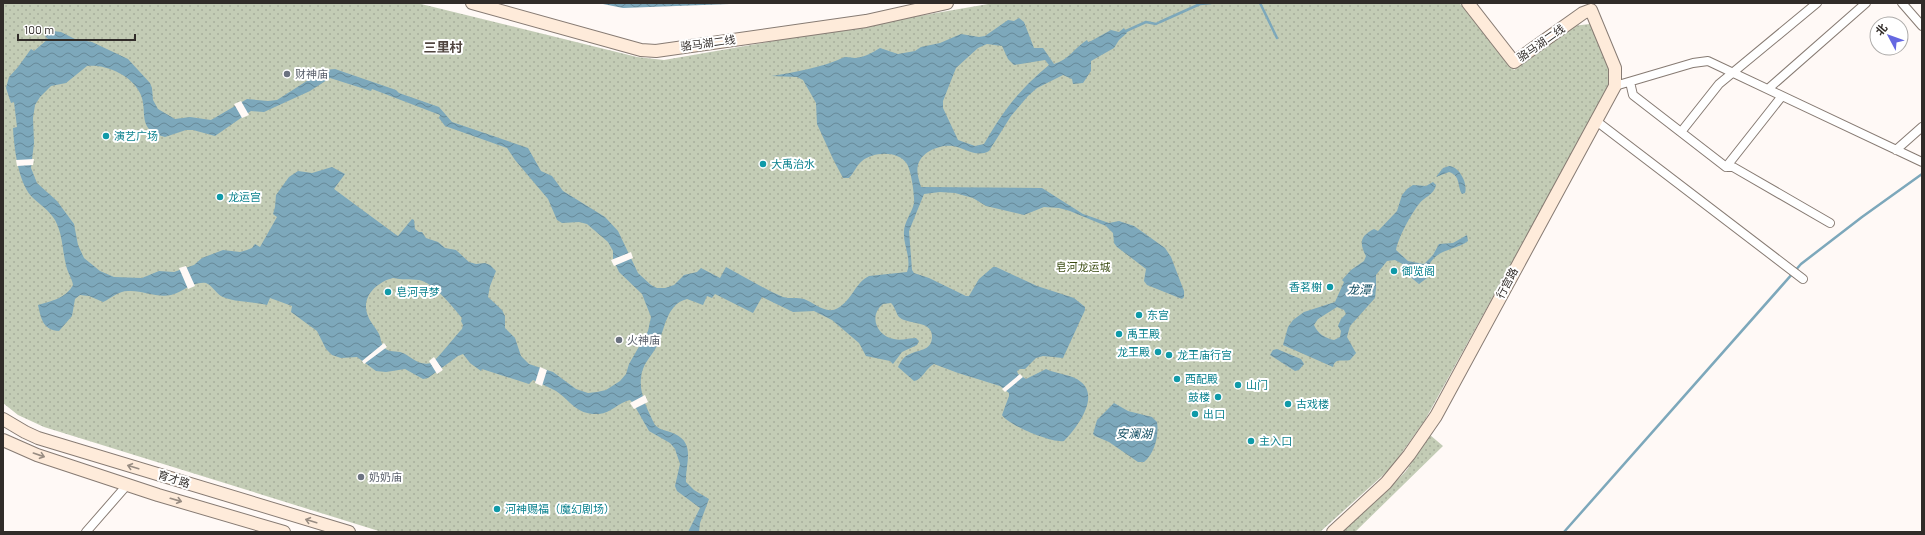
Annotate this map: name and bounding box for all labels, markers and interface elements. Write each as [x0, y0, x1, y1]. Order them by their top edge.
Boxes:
scale bar [18, 16, 135, 42]
north arrow [1869, 16, 1909, 56]
street label: 骆马湖二线 [1514, 21, 1567, 64]
text: 北 [1873, 21, 1890, 38]
text: 100 m [24, 22, 54, 36]
street label: 骆马湖二线 [680, 32, 736, 53]
district label: 三里村 [423, 39, 463, 55]
place label: 财神庙 [295, 67, 328, 80]
marker: 财神庙 [282, 69, 292, 79]
place label: 演艺广场 [114, 129, 158, 142]
marker: 演艺广场 [101, 131, 111, 141]
place label: 大禹治水 [771, 157, 815, 170]
marker: 大禹治水 [758, 159, 768, 169]
place label: 龙运宫 [228, 190, 261, 203]
marker: 龙运宫 [215, 192, 225, 202]
park label: 皂河龙运城 [1056, 260, 1111, 273]
place label: 御览阁 [1401, 264, 1435, 277]
street label: 行宫路 [1493, 265, 1520, 300]
marker: 御览阁 [1389, 266, 1399, 276]
place label: 香茗榭 [1289, 280, 1322, 293]
marker: 香茗榭 [1325, 282, 1335, 292]
water label: 龙潭 [1347, 282, 1373, 296]
place label: 皂河寻梦 [396, 285, 440, 298]
marker: 皂河寻梦 [383, 287, 393, 297]
place label: 东宫 [1147, 308, 1169, 321]
marker: 东宫 [1134, 310, 1144, 320]
place label: 禹王殿 [1127, 327, 1160, 340]
marker: 禹王殿 [1114, 329, 1124, 339]
place label: 火神庙 [627, 333, 660, 346]
marker: 火神庙 [614, 335, 624, 345]
place label: 龙王殿 [1117, 345, 1150, 358]
marker: 龙王殿 [1153, 347, 1163, 357]
place label: 龙王庙行宫 [1177, 348, 1232, 361]
marker: 龙王庙行宫 [1164, 350, 1174, 360]
place label: 西配殿 [1185, 372, 1218, 385]
marker: 西配殿 [1172, 374, 1182, 384]
place label: 山门 [1246, 378, 1268, 391]
marker: 山门 [1233, 380, 1243, 390]
place label: 鼓楼 [1188, 390, 1210, 403]
marker: 鼓楼 [1213, 392, 1223, 402]
place label: 古戏楼 [1296, 397, 1329, 410]
marker: 古戏楼 [1283, 399, 1293, 409]
place label: 出口 [1203, 407, 1225, 420]
marker: 出口 [1190, 409, 1200, 419]
water label: 安澜湖 [1116, 426, 1154, 440]
place label: 主入口 [1259, 434, 1292, 447]
marker: 主入口 [1246, 436, 1256, 446]
one-way arrow [32, 452, 45, 459]
one-way arrow [127, 463, 140, 470]
street label: 育才路 [156, 467, 192, 490]
place label: 奶奶庙 [369, 470, 402, 483]
marker: 奶奶庙 [356, 472, 366, 482]
one-way arrow [169, 497, 182, 504]
place label: 河神赐福（魔幻剧场） [505, 502, 615, 515]
marker: 河神赐福（魔幻剧场） [492, 504, 502, 514]
one-way arrow [305, 517, 318, 524]

